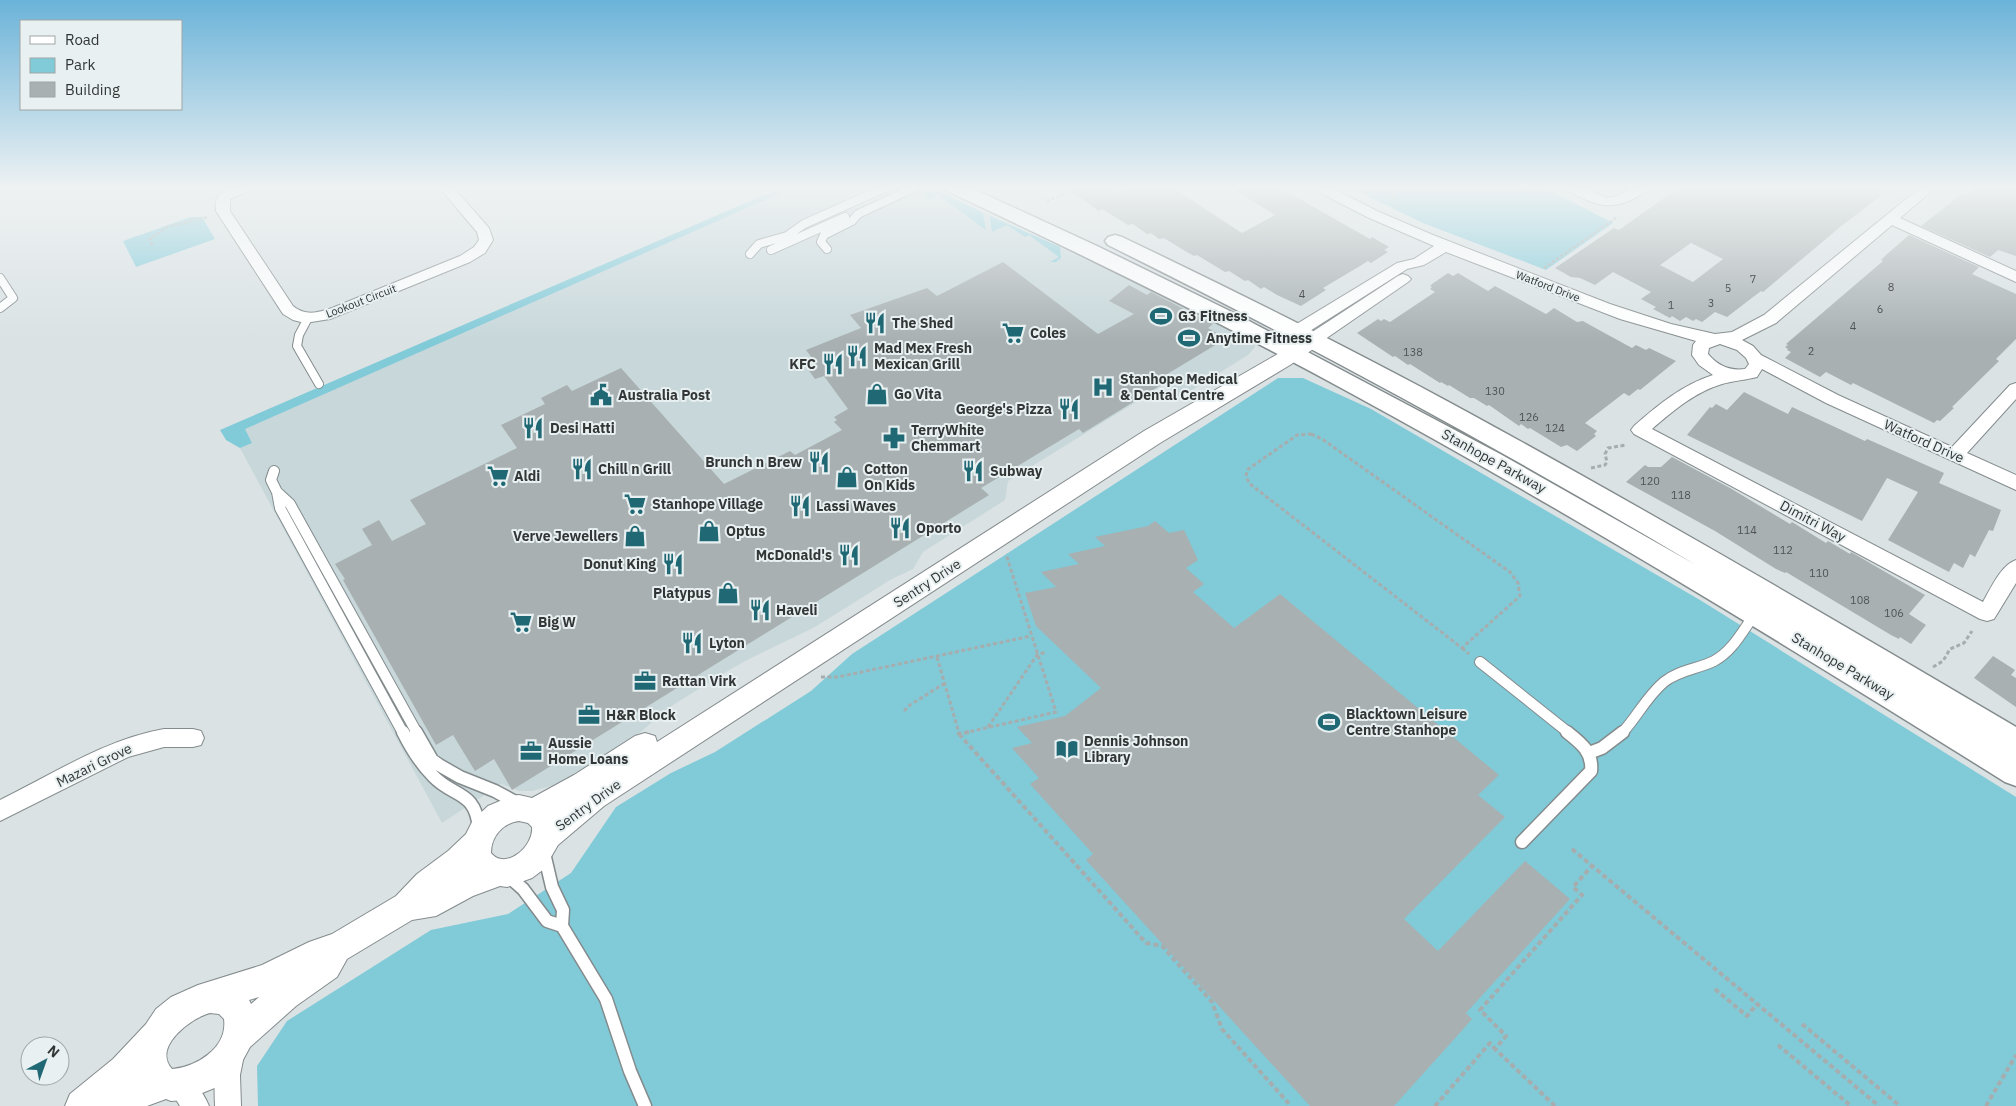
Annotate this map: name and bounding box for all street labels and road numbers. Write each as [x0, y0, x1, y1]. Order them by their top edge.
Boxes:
street label: Watford Drive [1514, 267, 1582, 305]
street label: Lookout Circuit [324, 281, 398, 321]
street label: Watford Drive [1881, 415, 1967, 467]
street label: Stanhope Parkway [1439, 425, 1549, 497]
street label: Dimitri Way [1777, 496, 1849, 546]
street label: Sentry Drive [890, 554, 964, 611]
street label: Stanhope Parkway [1788, 628, 1898, 704]
street label: Mazari Grove [53, 739, 135, 791]
street label: Sentry Drive [552, 775, 625, 835]

